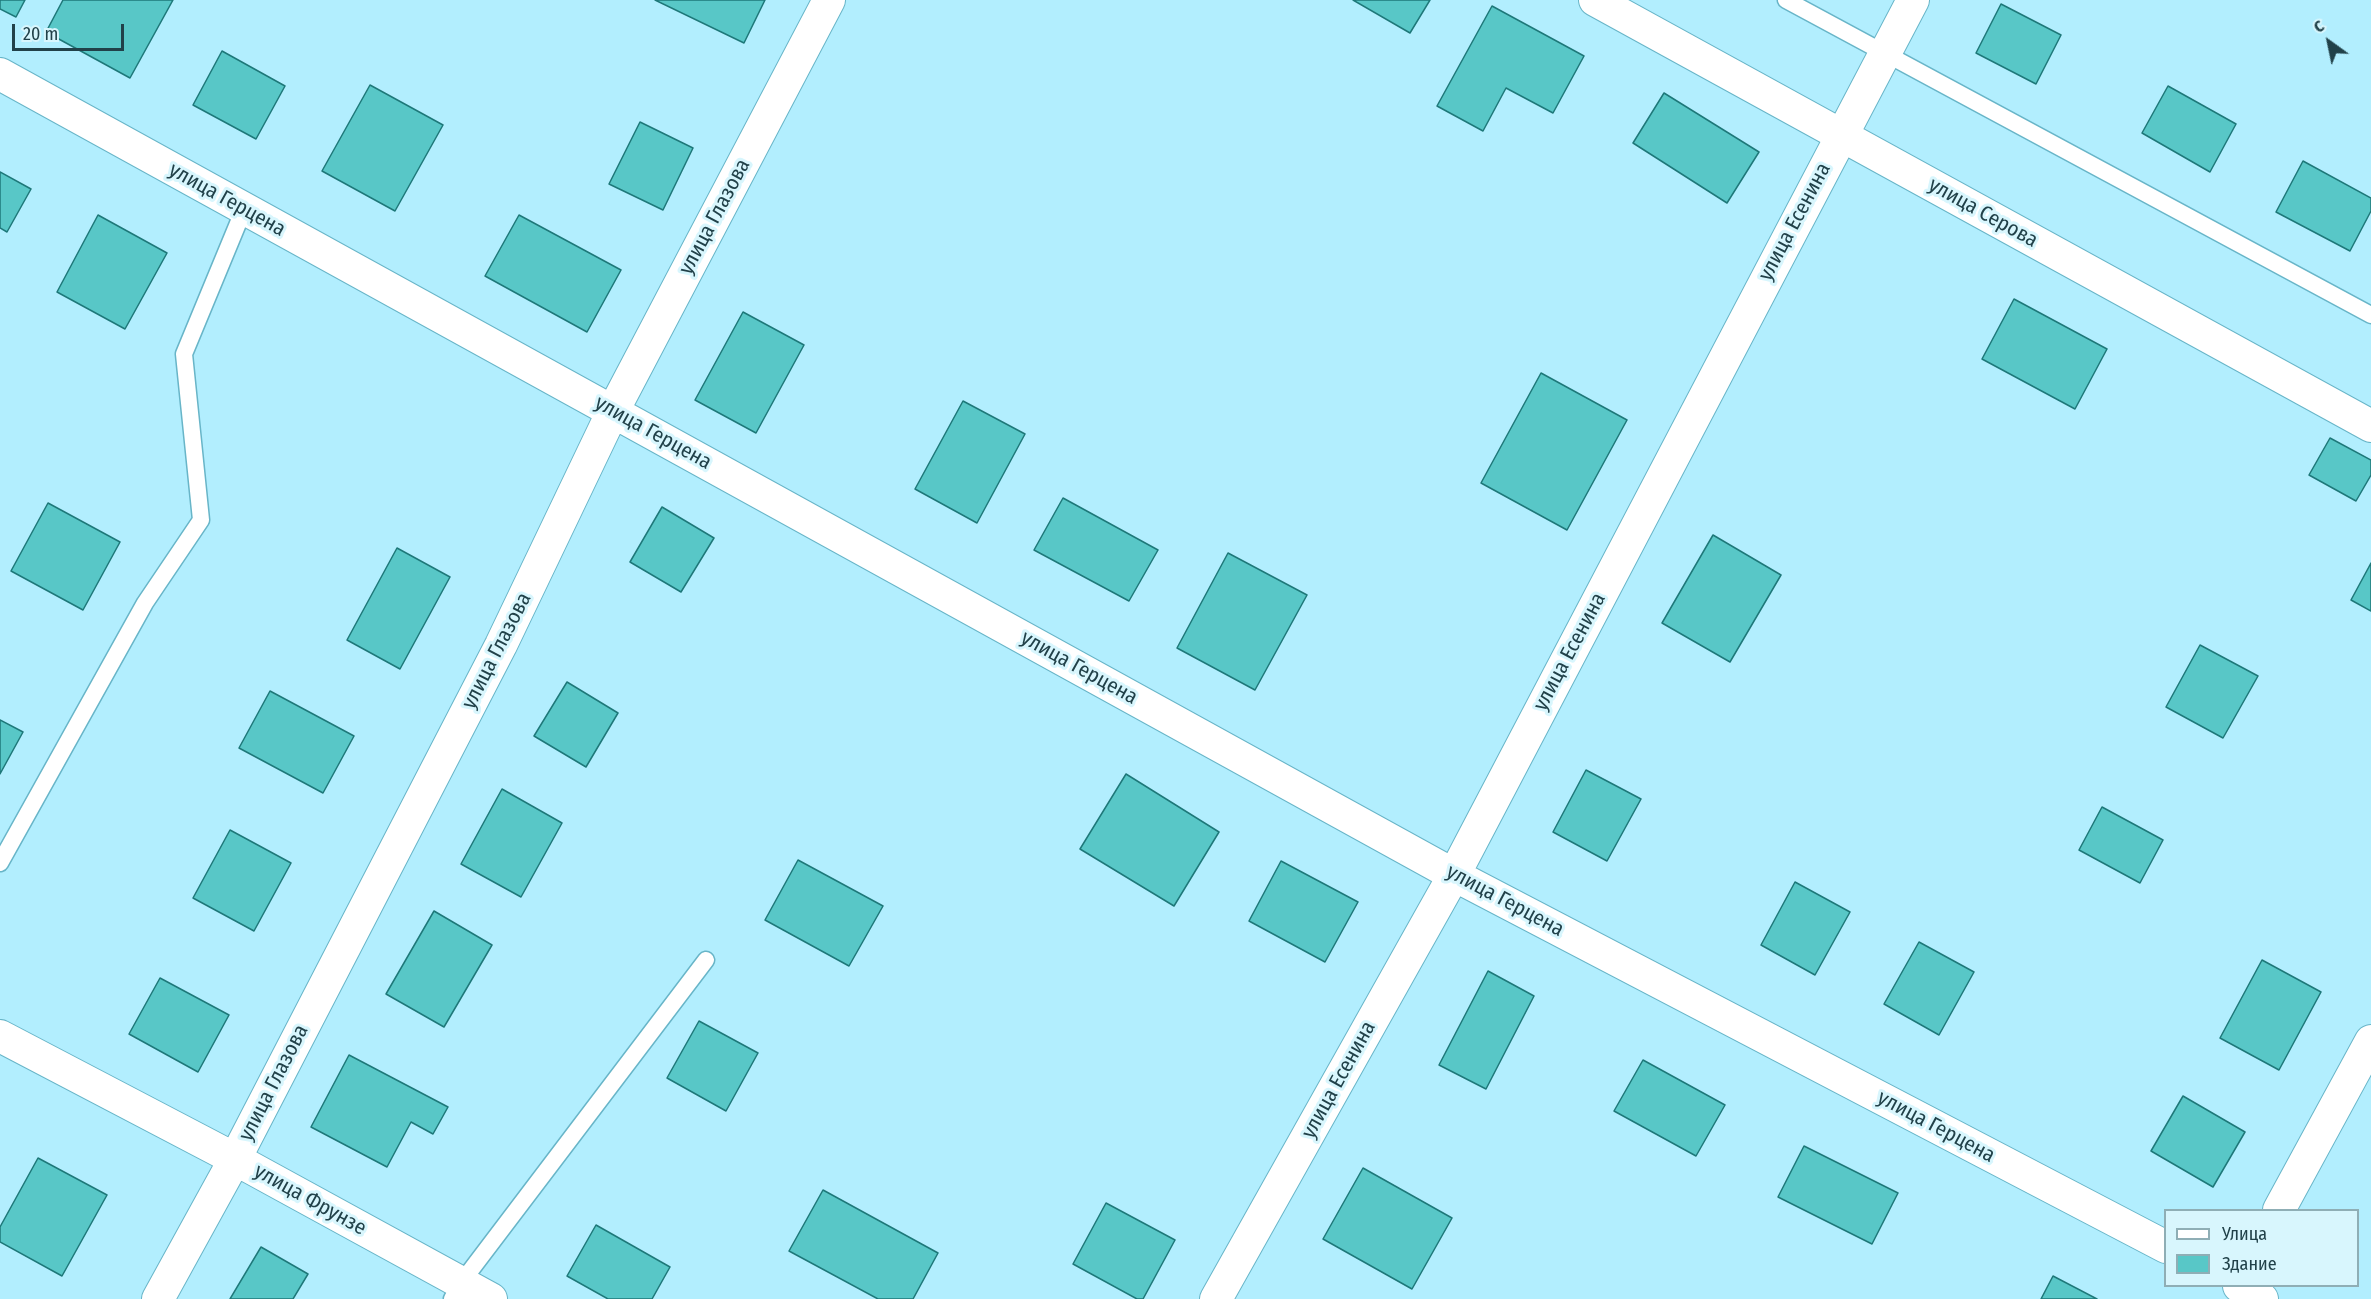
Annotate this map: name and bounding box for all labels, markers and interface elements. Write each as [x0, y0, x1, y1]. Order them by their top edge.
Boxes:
scale bar [15, 12, 128, 50]
north arrow [2299, 12, 2359, 72]
text: С [2310, 16, 2328, 37]
text: 20 m [23, 23, 58, 45]
street label: улица Глазова [674, 155, 756, 279]
street label: улица Герцена [164, 158, 290, 242]
street label: улица Есенина [1753, 159, 1837, 285]
street label: улица Серова [1924, 173, 2042, 253]
street label: улица Герцена [590, 391, 716, 475]
street label: улица Глазова [457, 589, 537, 713]
street label: улица Есенина [1528, 589, 1612, 715]
street label: улица Герцена [1016, 626, 1142, 710]
street label: улица Герцена [1442, 859, 1568, 943]
street label: улица Есенина [1296, 1017, 1382, 1143]
street label: улица Глазова [234, 1021, 314, 1145]
street label: улица Герцена [1873, 1085, 1999, 1169]
street label: улица Фрунзе [250, 1159, 370, 1241]
legend [2164, 1209, 2359, 1287]
text: Улица [2222, 1223, 2267, 1245]
text: Здание [2222, 1253, 2277, 1275]

